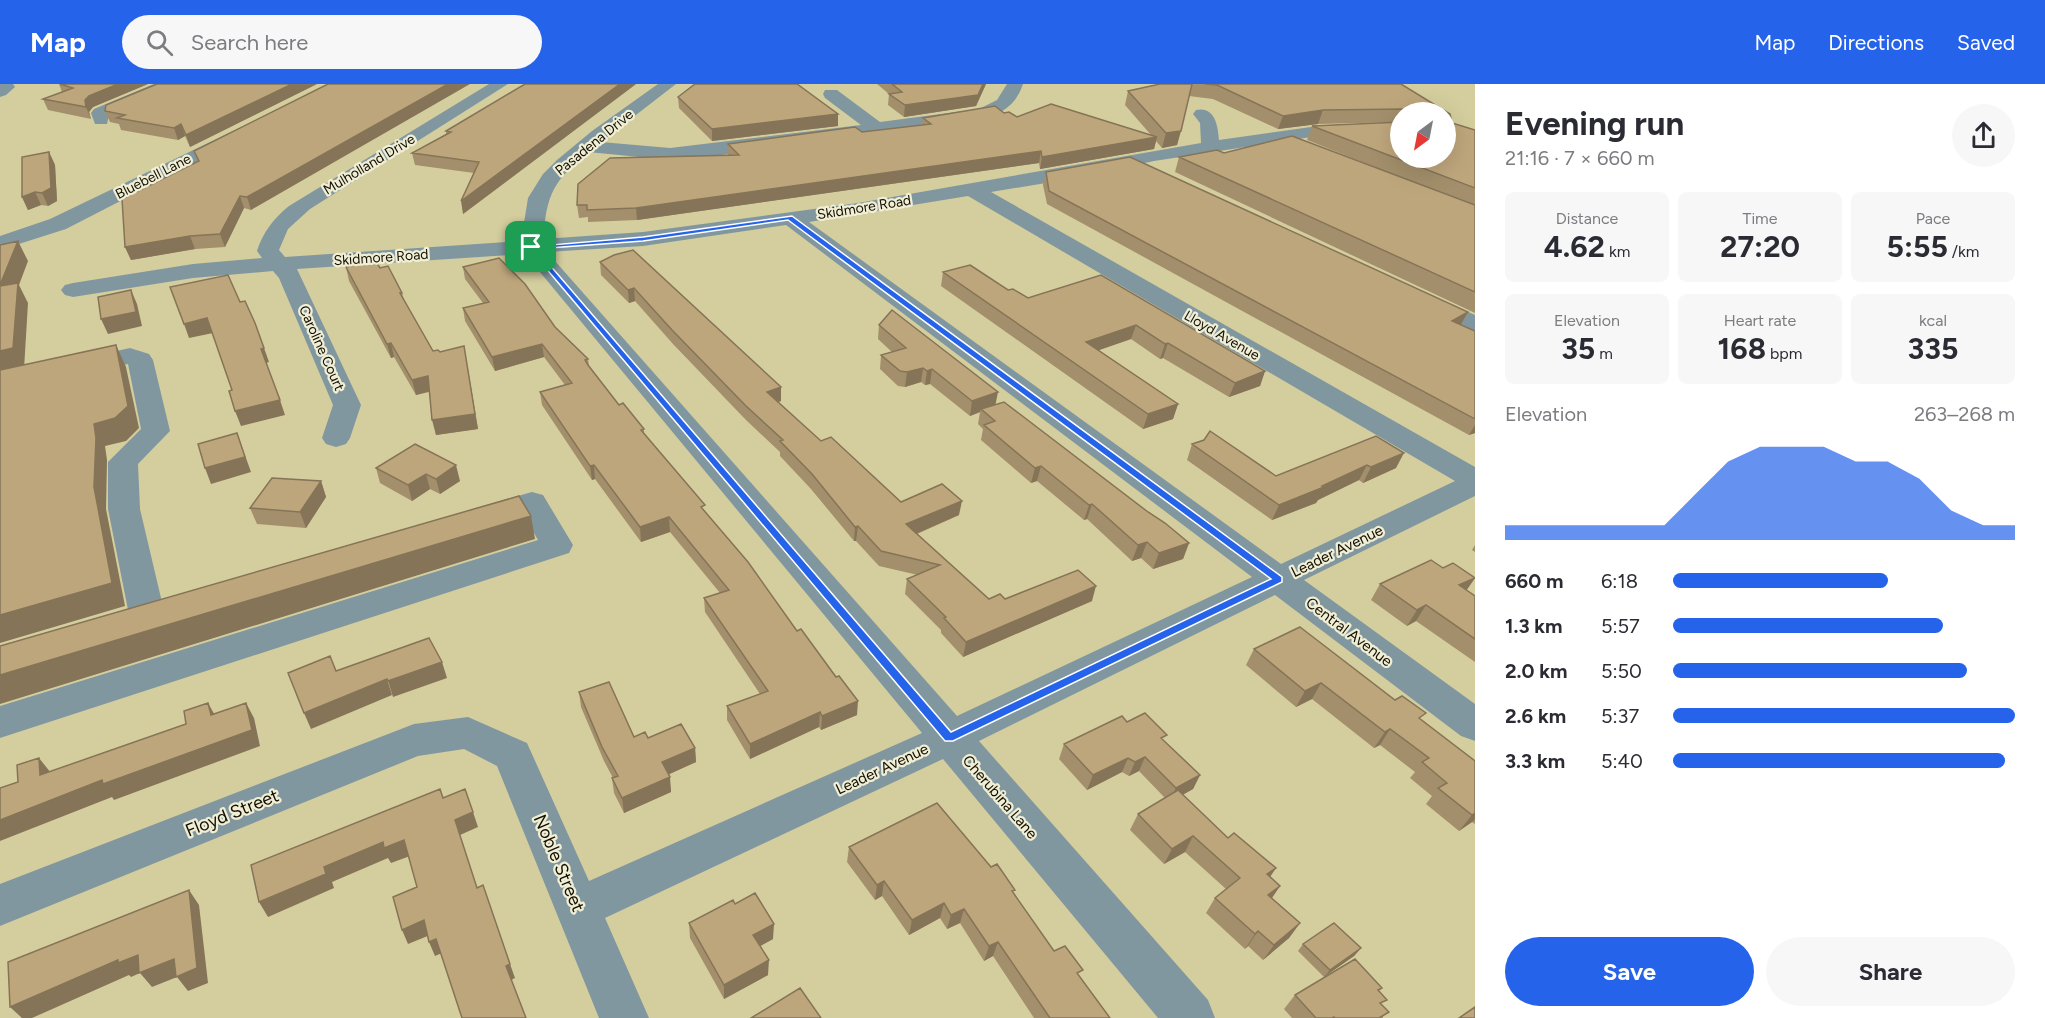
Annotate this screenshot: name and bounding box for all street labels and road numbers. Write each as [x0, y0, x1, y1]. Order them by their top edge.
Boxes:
street label: Pasadena Drive [552, 106, 637, 179]
street label: Mulholland Drive [320, 130, 418, 198]
street label: Bluebell Lane [113, 150, 194, 203]
street label: Skidmore Road [816, 192, 912, 223]
street label: Skidmore Road [333, 246, 429, 269]
street label: Caroline Court [295, 303, 348, 393]
street label: Lloyd Avenue [1181, 307, 1263, 364]
street label: Leader Avenue [1288, 521, 1386, 581]
street label: Central Avenue [1302, 594, 1396, 670]
street label: Leader Avenue [833, 740, 931, 798]
street label: Cherubina Lane [959, 752, 1041, 842]
street label: Floyd Street [182, 784, 282, 842]
street label: Noble Street [529, 811, 589, 915]

